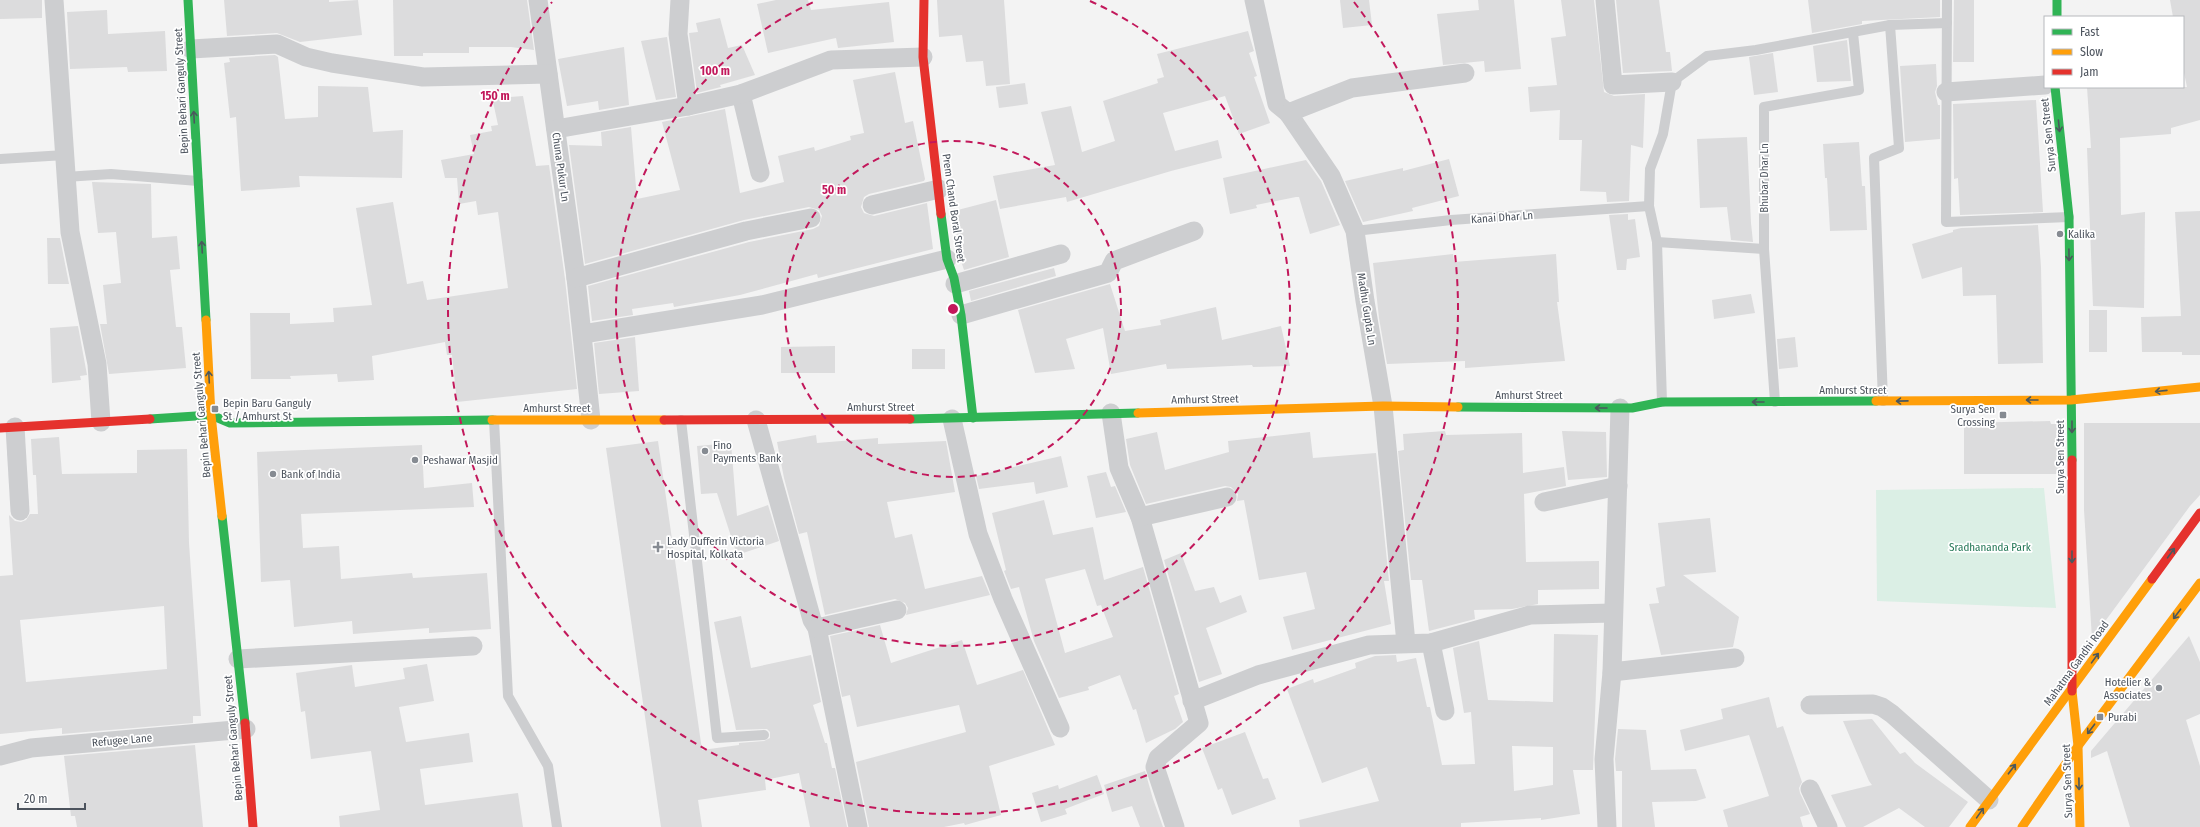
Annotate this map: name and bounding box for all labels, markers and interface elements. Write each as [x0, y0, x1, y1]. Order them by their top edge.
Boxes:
legend [2044, 16, 2184, 88]
text: Fast [2080, 25, 2099, 39]
street label: Bepin Behari Ganguly Street [172, 27, 191, 154]
text: Slow [2080, 45, 2103, 59]
text: 100 m [700, 64, 730, 78]
text: Jam [2080, 65, 2098, 79]
text: 150 m [480, 89, 510, 103]
street label: Surya Sen Street [2038, 97, 2059, 172]
one-way arrow [191, 111, 198, 124]
one-way arrow [2055, 119, 2063, 132]
street label: Chuna Pukur Ln [549, 132, 572, 203]
street label: Bhubar Dhar Ln [1758, 143, 1771, 213]
street label: Prem Chand Boral Street [939, 153, 968, 264]
text: 50 m [822, 183, 846, 197]
street label: Kanai Dhar Ln [1471, 209, 1534, 226]
place label: Kalika [2068, 228, 2095, 241]
marker: Kalika [2055, 229, 2065, 239]
one-way arrow [198, 241, 205, 254]
one-way arrow [2066, 248, 2073, 261]
street label: Madhu Gupta Ln [1354, 272, 1379, 346]
centre of rings [946, 302, 960, 316]
street label: Bepin Behari Ganguly Street [190, 351, 213, 478]
one-way arrow [205, 371, 212, 384]
street label: Amhurst Street [1819, 384, 1887, 397]
one-way arrow [2155, 387, 2168, 395]
street label: Amhurst Street [1495, 389, 1563, 402]
street label: Amhurst Street [1171, 392, 1239, 407]
one-way arrow [2026, 396, 2039, 404]
place label: Bepin Baru Ganguly St / Amhurst St [223, 397, 311, 423]
one-way arrow [1896, 397, 1909, 405]
one-way arrow [1752, 398, 1765, 406]
street label: Amhurst Street [847, 401, 915, 414]
street label: Amhurst Street [523, 402, 591, 415]
place label: Surya Sen Crossing [1951, 403, 1996, 429]
marker: Bepin Baru Ganguly St / Amhurst St [210, 404, 220, 414]
one-way arrow [1595, 404, 1608, 411]
marker: Surya Sen Crossing [1998, 410, 2008, 420]
street label: Surya Sen Street [2054, 420, 2067, 494]
one-way arrow [2068, 420, 2076, 433]
place label: Fino Payments Bank [713, 439, 782, 465]
marker: Fino Payments Bank [700, 446, 710, 456]
place label: Peshawar Masjid [423, 454, 498, 467]
marker: Peshawar Masjid [410, 455, 420, 465]
place label: Bank of India [281, 468, 340, 481]
marker: Bank of India [268, 469, 278, 479]
place label: Lady Dufferin Victoria Hospital, Kolkata [667, 535, 764, 561]
marker: Lady Dufferin Victoria Hospital, Kolkata [652, 541, 664, 553]
park label: Sradhananda Park [1949, 541, 2032, 554]
one-way arrow [2167, 548, 2175, 559]
one-way arrow [2068, 550, 2076, 563]
one-way arrow [2173, 608, 2181, 619]
street label: Mahatma Gandhi Road [2041, 618, 2112, 708]
one-way arrow [2091, 653, 2099, 664]
street label: Bepin Behari Ganguly Street [222, 674, 245, 801]
place label: Hotelier & Associates [2104, 676, 2151, 702]
marker: Hotelier & Associates [2154, 683, 2164, 693]
place label: Purabi [2108, 711, 2137, 724]
marker: Purabi [2095, 712, 2105, 722]
one-way arrow [2086, 724, 2095, 735]
street label: Refugee Lane [91, 731, 153, 750]
street label: Surya Sen Street [2060, 743, 2075, 818]
one-way arrow [2008, 763, 2017, 774]
one-way arrow [2076, 777, 2083, 790]
scale bar [18, 785, 85, 811]
text: 20 m [24, 792, 48, 806]
one-way arrow [1975, 808, 1984, 819]

